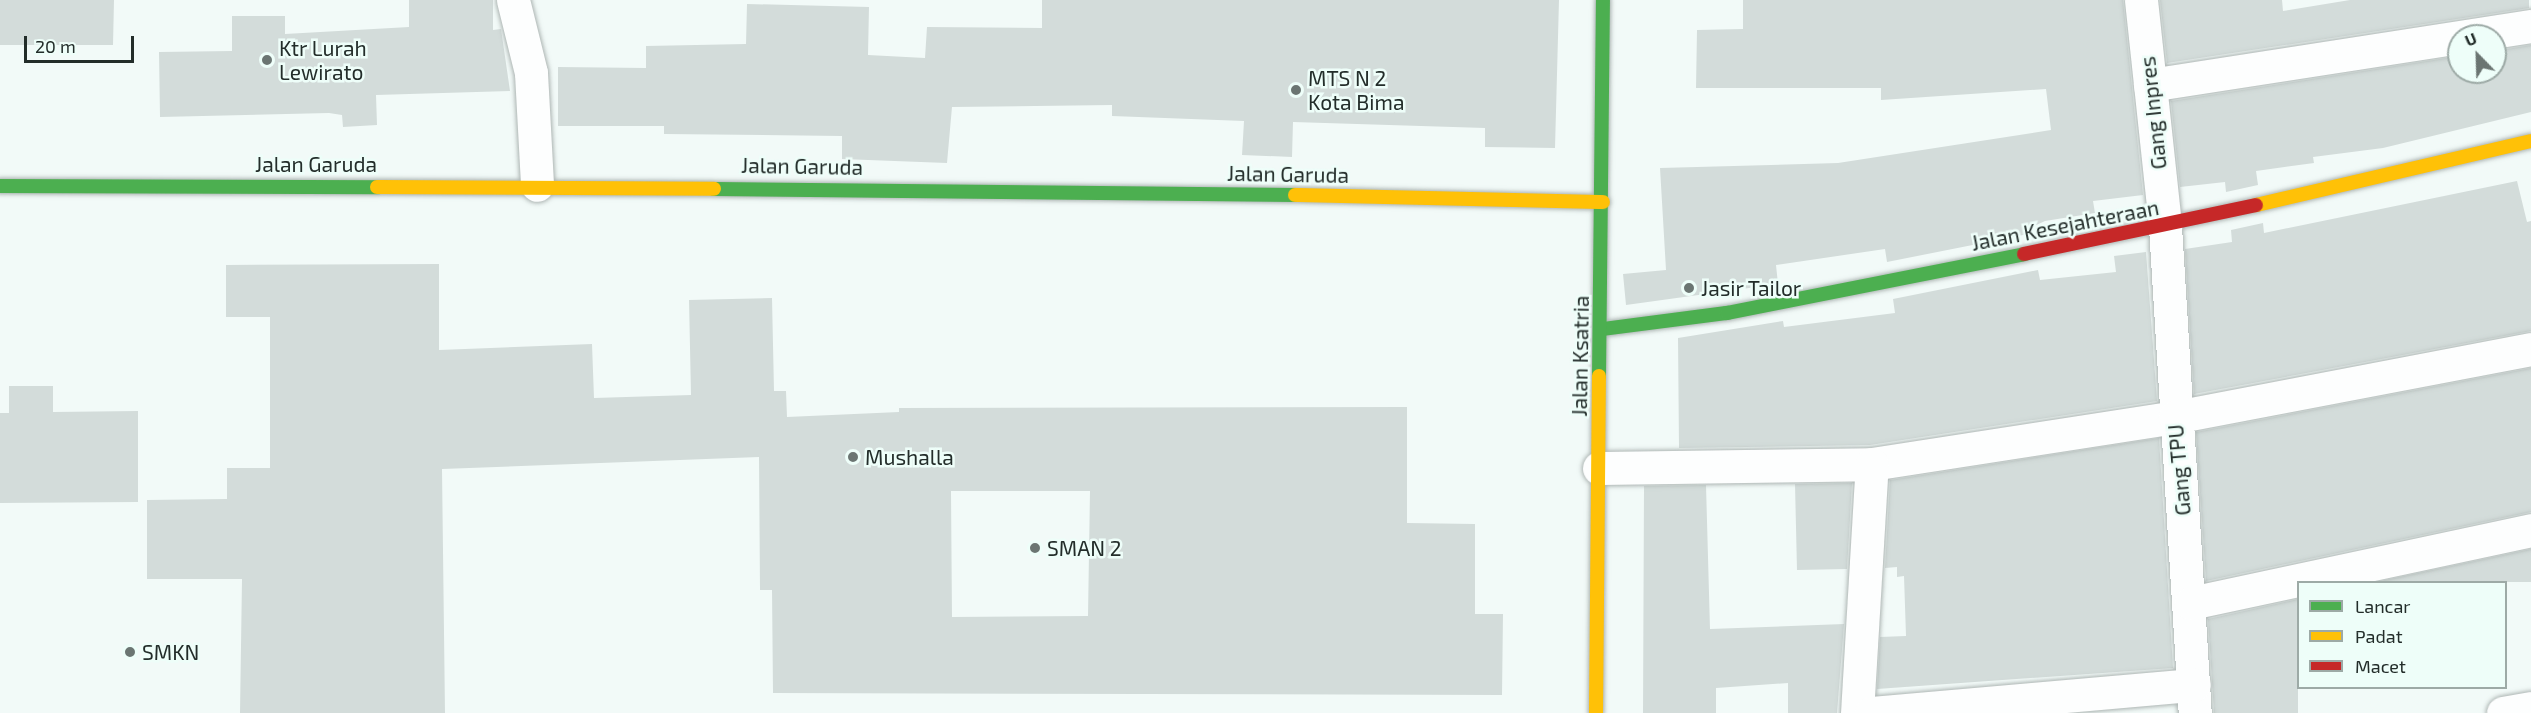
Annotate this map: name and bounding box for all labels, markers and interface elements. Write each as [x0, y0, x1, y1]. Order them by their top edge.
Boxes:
scale bar [27, 24, 136, 62]
north arrow [2447, 24, 2507, 84]
text: U [2462, 28, 2479, 50]
text: 20 m [35, 35, 76, 57]
place label: Ktr Lurah Lewirato [279, 35, 367, 85]
marker: Ktr Lurah Lewirato [260, 53, 274, 67]
street label: Gang Inpres [2135, 55, 2171, 171]
place label: MTS N 2 Kota Bima [1308, 65, 1404, 115]
marker: MTS N 2 Kota Bima [1289, 83, 1303, 97]
street label: Jalan Garuda [255, 151, 377, 177]
street label: Jalan Garuda [741, 152, 863, 180]
street label: Jalan Garuda [1227, 160, 1349, 188]
street label: Jalan Kesejahteraan [1969, 194, 2161, 256]
place label: Jasir Tailor [1701, 275, 1802, 301]
marker: Jasir Tailor [1682, 281, 1696, 295]
street label: Jalan Ksatria [1566, 295, 1594, 417]
street label: Gang TPU [2162, 423, 2196, 517]
place label: Mushalla [865, 444, 954, 470]
marker: Mushalla [846, 450, 860, 464]
place label: SMAN 2 [1047, 535, 1122, 561]
marker: SMAN 2 [1028, 541, 1042, 555]
legend [2297, 581, 2507, 689]
text: Lancar [2355, 595, 2411, 617]
text: Padat [2355, 625, 2402, 647]
place label: SMKN [142, 639, 199, 665]
marker: SMKN [123, 645, 137, 659]
text: Macet [2355, 655, 2406, 677]

